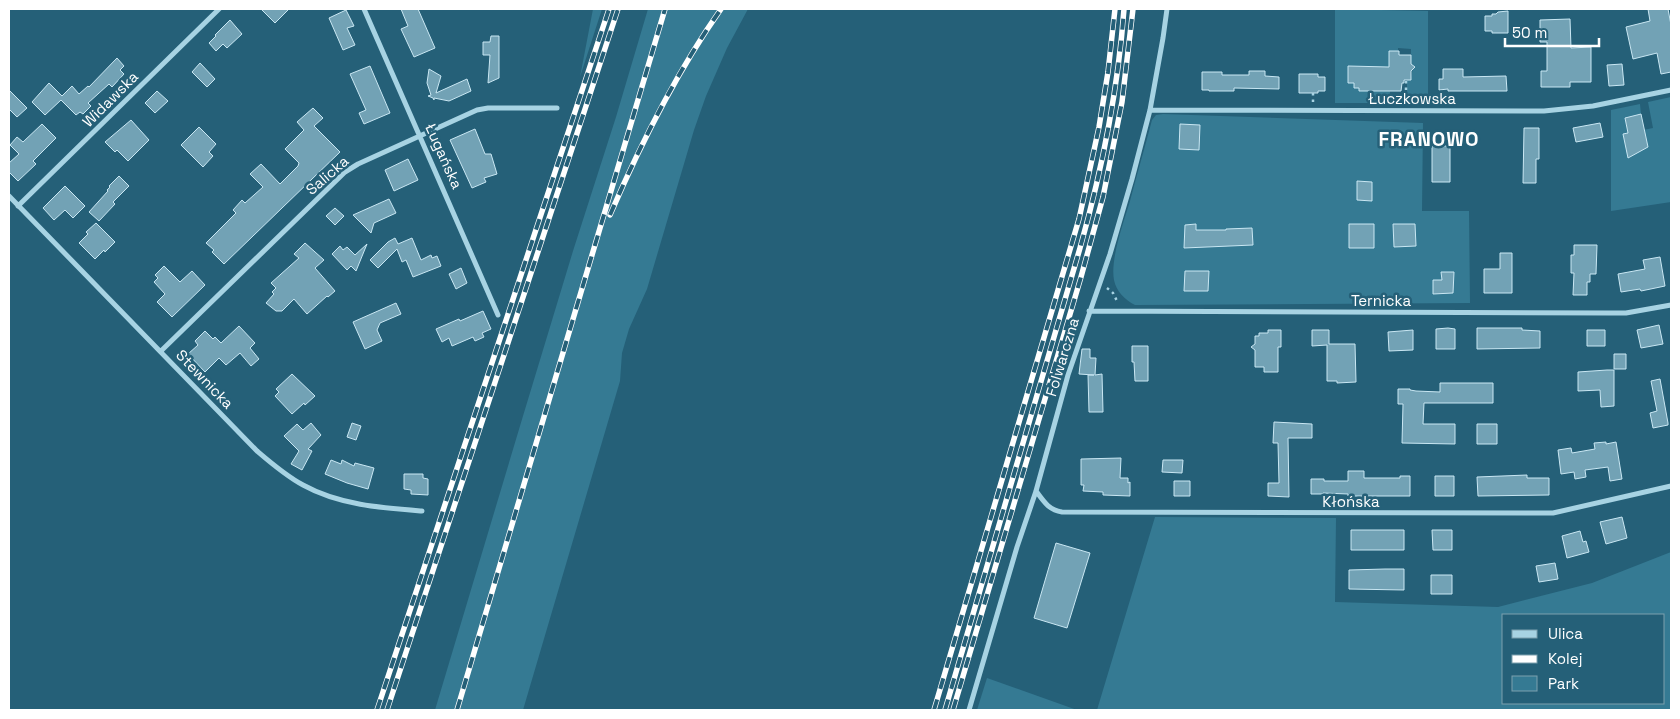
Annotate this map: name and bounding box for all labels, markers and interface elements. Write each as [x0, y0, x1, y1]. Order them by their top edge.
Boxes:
scale bar [1505, 15, 1599, 47]
text: 50 m [1512, 23, 1547, 42]
street label: Widawska [78, 67, 142, 131]
street label: Łuczkowska [1368, 89, 1456, 108]
street label: Ługańska [421, 120, 467, 192]
district label: FRANOWO [1378, 126, 1480, 152]
street label: Salicka [302, 151, 353, 199]
street label: Ternicka [1351, 291, 1411, 310]
street label: Folwarczna [1041, 315, 1083, 399]
street label: Stewnicka [172, 345, 238, 413]
street label: Kłońska [1322, 492, 1380, 511]
legend [1502, 614, 1665, 704]
text: Ulica [1548, 624, 1583, 643]
text: Kolej [1548, 649, 1582, 668]
text: Park [1548, 674, 1579, 693]

